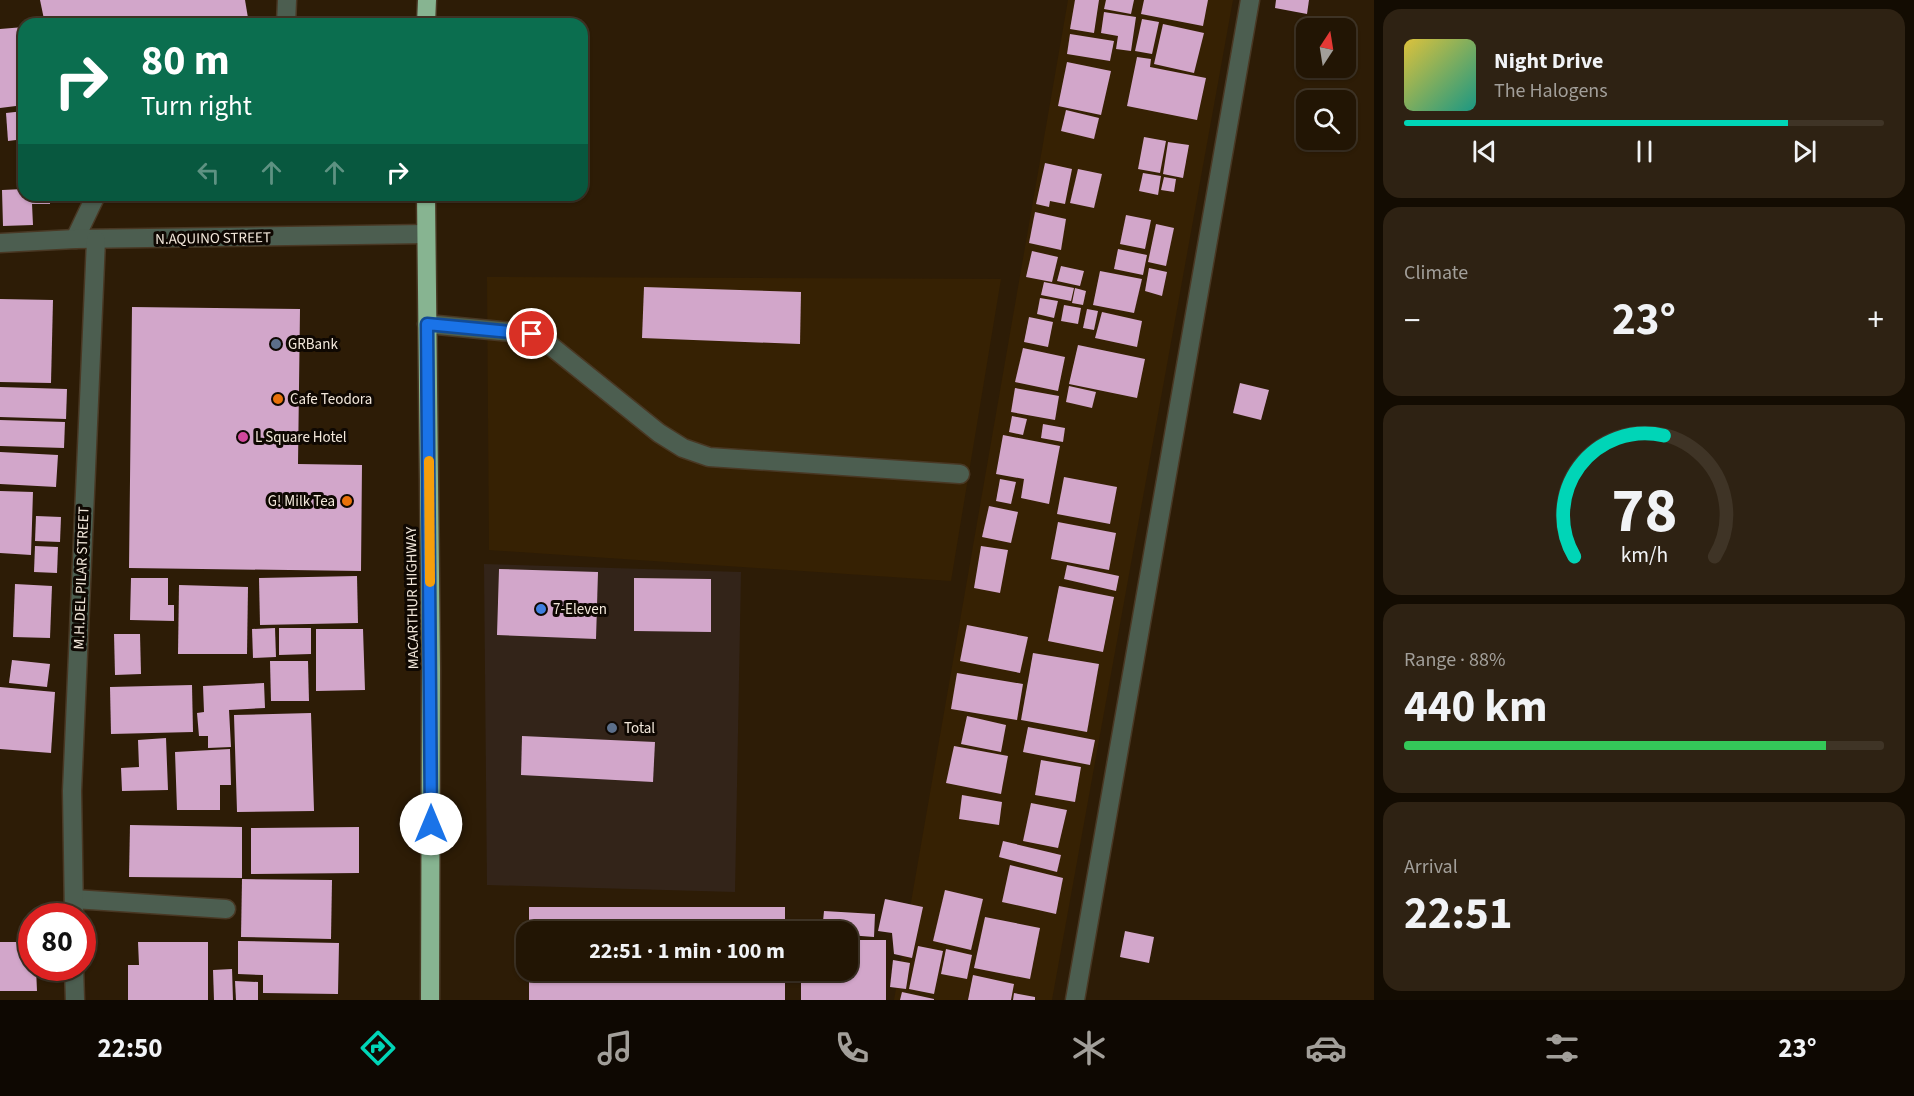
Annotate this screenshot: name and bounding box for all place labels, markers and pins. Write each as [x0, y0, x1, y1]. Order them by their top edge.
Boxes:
pin [506, 308, 557, 359]
place label: GRBank [288, 334, 338, 355]
marker: GRBank [269, 337, 283, 351]
place label: Cafe Teodora [290, 389, 372, 410]
marker: Cafe Teodora [271, 392, 285, 406]
place label: L Square Hotel [255, 427, 347, 448]
marker: L Square Hotel [236, 430, 250, 444]
place label: G! Milk Tea [268, 491, 335, 512]
marker: G! Milk Tea [340, 494, 354, 508]
place label: 7-Eleven [553, 599, 607, 620]
marker: 7-Eleven [534, 602, 548, 616]
place label: Total [624, 718, 655, 739]
marker: Total [605, 721, 619, 735]

